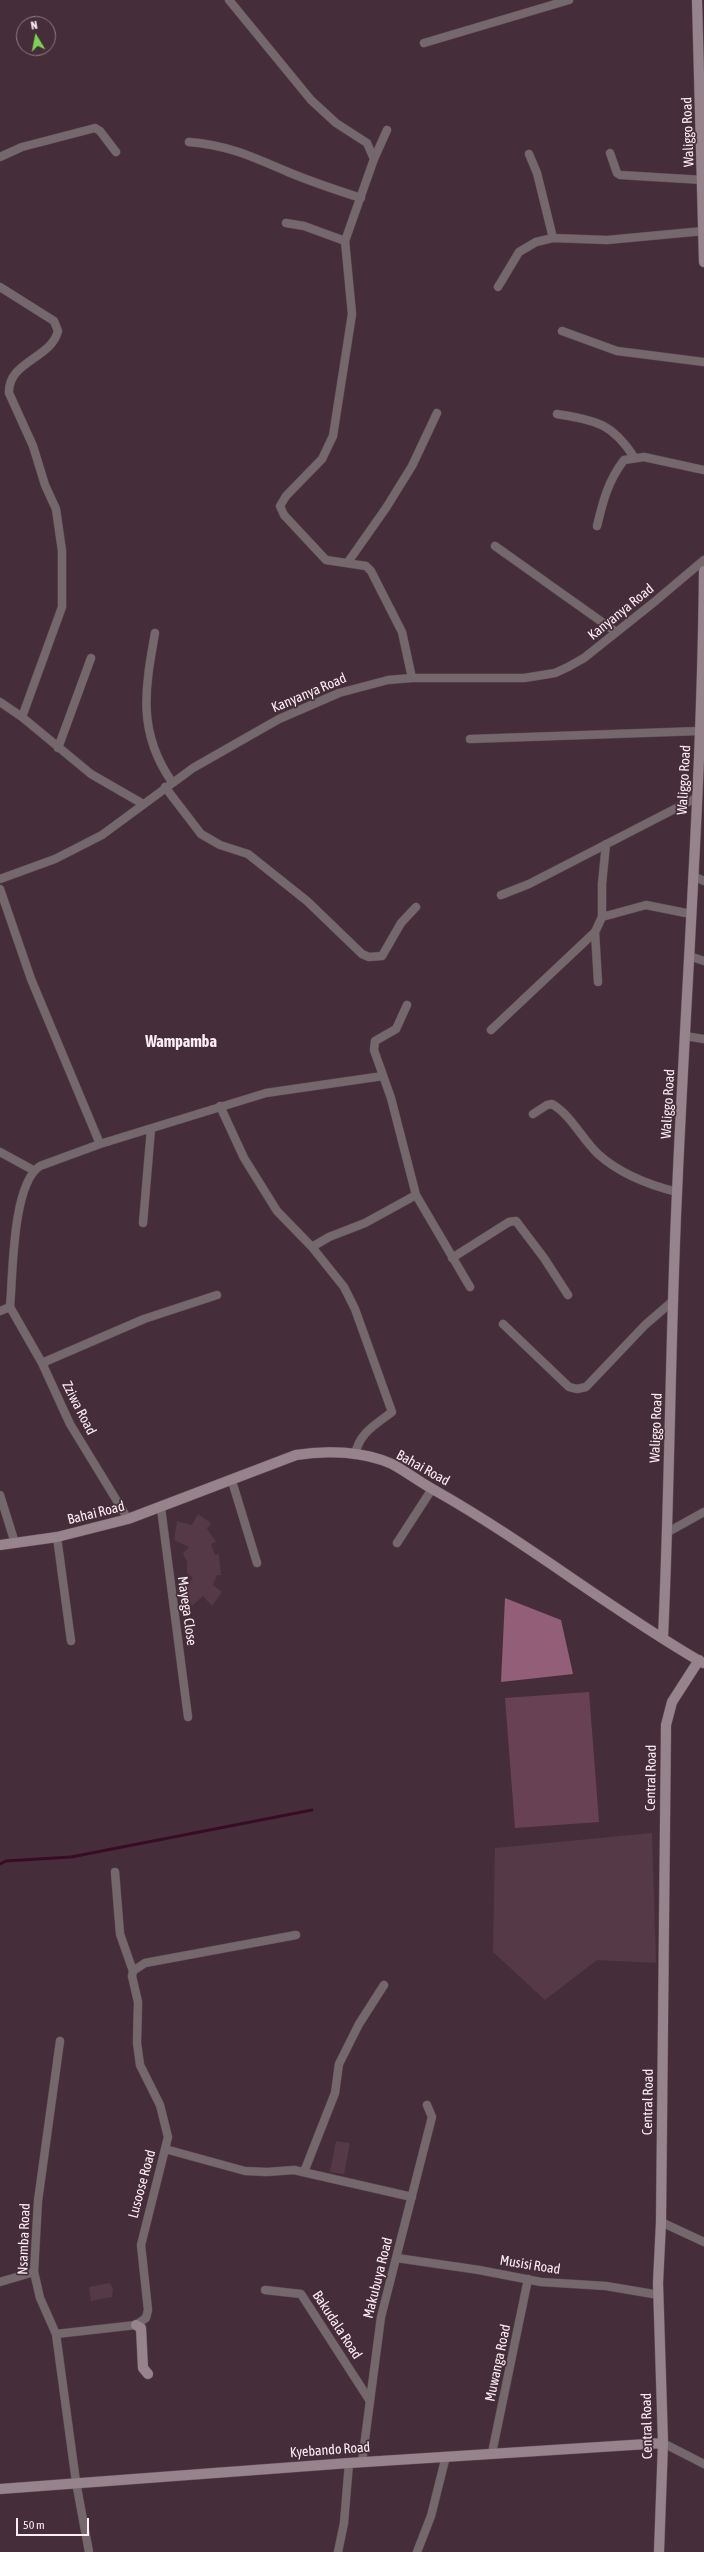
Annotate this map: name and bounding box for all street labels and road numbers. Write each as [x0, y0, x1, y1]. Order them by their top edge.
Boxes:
street label: Waliggo Road [678, 97, 698, 167]
street label: Kanyanya Road [585, 580, 657, 644]
street label: Kanyanya Road [269, 670, 349, 716]
street label: Waliggo Road [674, 745, 694, 815]
street label: Waliggo Road [658, 1069, 678, 1139]
street label: Zziwa Road [58, 1378, 100, 1438]
street label: Waliggo Road [646, 1393, 666, 1463]
street label: Bahai Road [393, 1447, 453, 1489]
street label: Bahai Road [66, 1498, 126, 1528]
street label: Mayega Close [174, 1575, 200, 1647]
street label: Central Road [642, 1745, 660, 1811]
street label: Central Road [639, 2069, 657, 2135]
street label: Lusoose Road [125, 2148, 159, 2220]
street label: Nsamba Road [14, 2203, 34, 2275]
street label: Makubuya Road [360, 2236, 396, 2320]
street label: Musisi Road [499, 2252, 561, 2278]
street label: Bakudala Road [309, 2288, 365, 2362]
street label: Muwanga Road [482, 2323, 514, 2403]
street label: Central Road [638, 2393, 656, 2459]
street label: Kyebando Road [289, 2439, 371, 2461]

